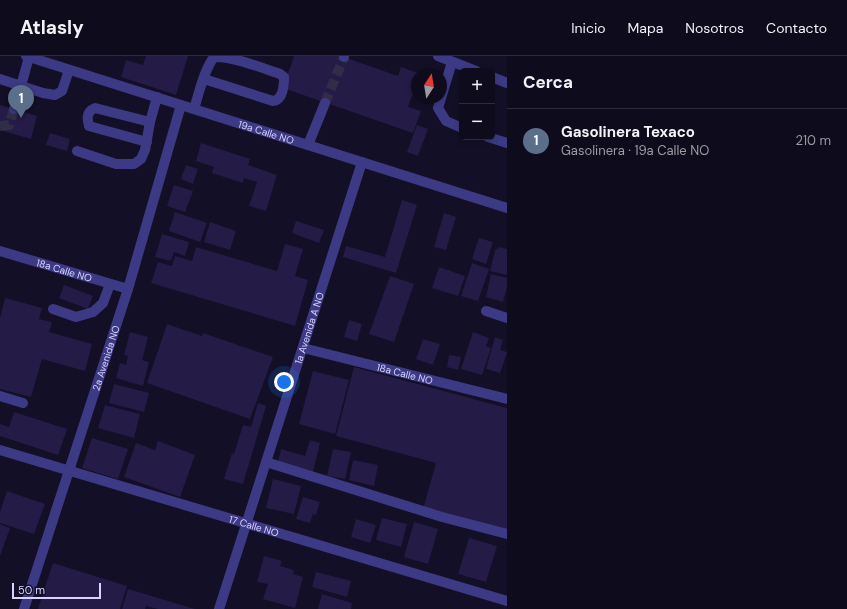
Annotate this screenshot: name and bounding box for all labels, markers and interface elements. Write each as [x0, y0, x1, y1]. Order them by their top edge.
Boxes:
text: Atlasly [20, 15, 84, 40]
text: Inicio [571, 19, 606, 37]
text: Mapa [628, 19, 663, 37]
text: Nosotros [685, 19, 744, 37]
text: Contacto [766, 19, 827, 37]
north arrow [411, 68, 447, 104]
map controls [459, 68, 495, 140]
button: + [459, 68, 495, 104]
text: Cerca [523, 71, 573, 93]
pin: 1 [8, 85, 34, 118]
button: − [459, 104, 495, 140]
street label: 19a Calle NO [237, 117, 296, 147]
text: Gasolinera Texaco [561, 122, 695, 142]
text: 1 [534, 132, 538, 149]
text: 210 m [796, 132, 831, 149]
text: Gasolinera · 19a Calle NO [561, 142, 709, 159]
street label: 18a Calle NO [35, 256, 94, 285]
street label: 1a Avenida A NO [291, 290, 327, 366]
street label: 2a Avenida NO [89, 323, 122, 392]
street label: 18a Calle NO [375, 360, 435, 387]
your location [274, 372, 294, 392]
street label: 17 Calle NO [228, 512, 281, 539]
scale bar [12, 581, 101, 600]
text: 50 m [18, 583, 45, 597]

